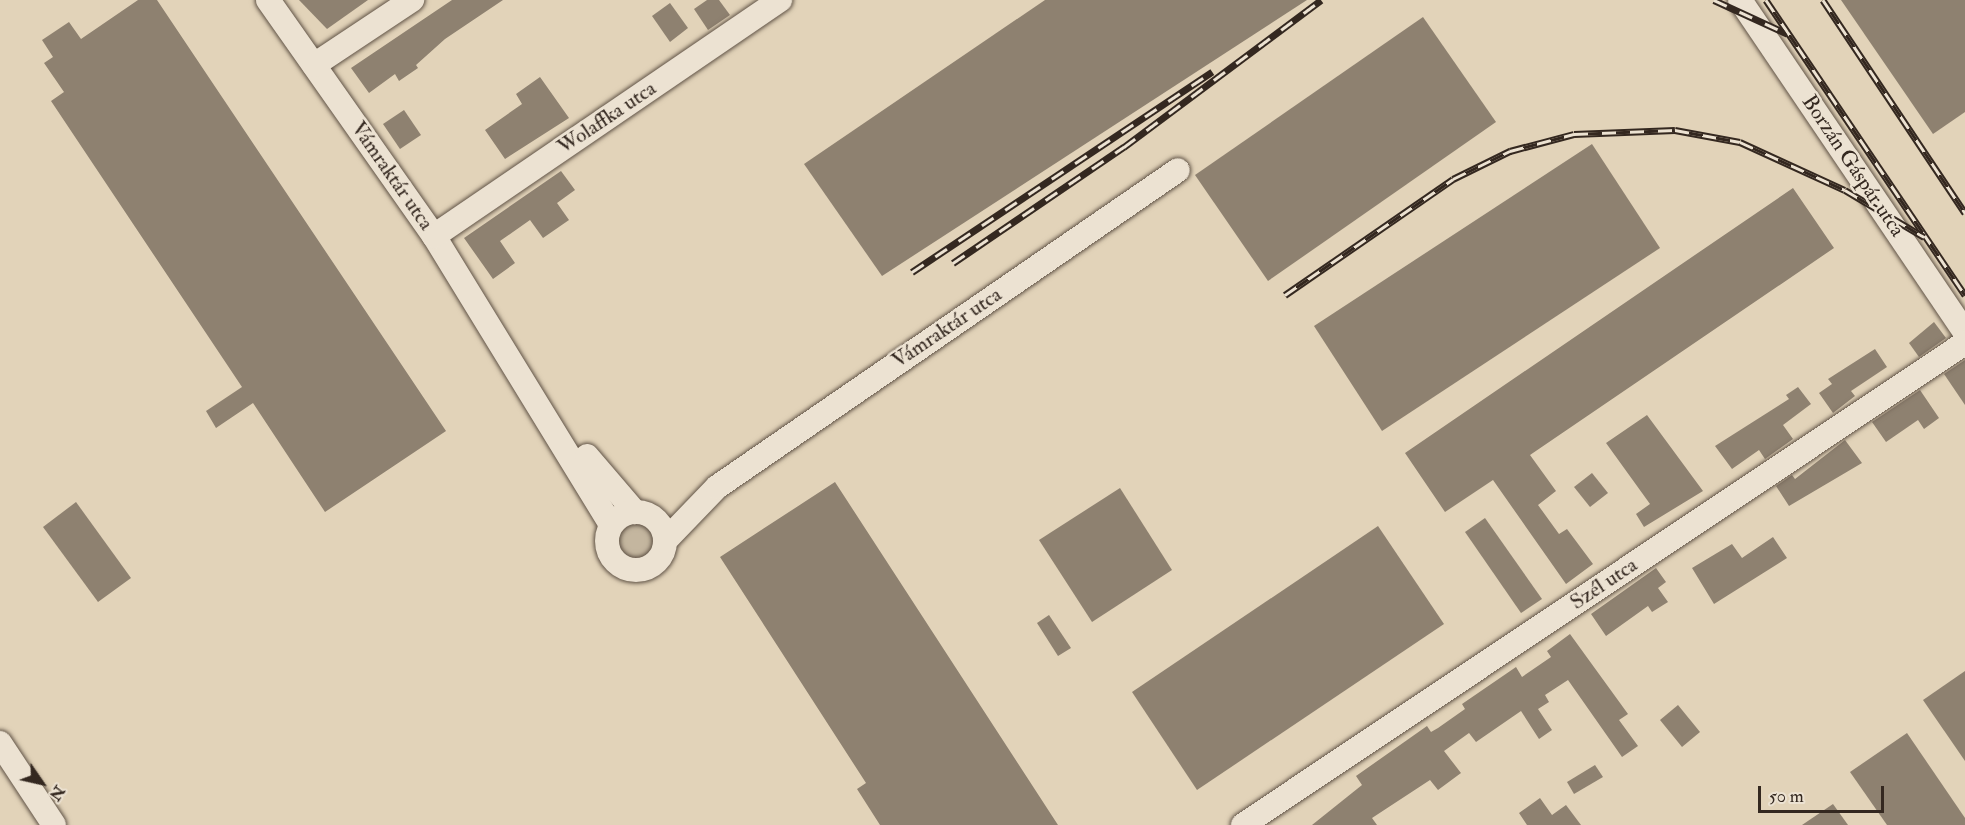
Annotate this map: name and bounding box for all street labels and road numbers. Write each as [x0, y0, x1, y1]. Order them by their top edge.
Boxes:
street label: Wolaffka utca [553, 76, 661, 160]
street label: Borzán Gáspár utca [1796, 90, 1910, 242]
street label: Vámraktár utca [345, 117, 439, 235]
street label: Vámraktár utca [887, 282, 1007, 374]
street label: Szél utca [1566, 553, 1642, 615]

